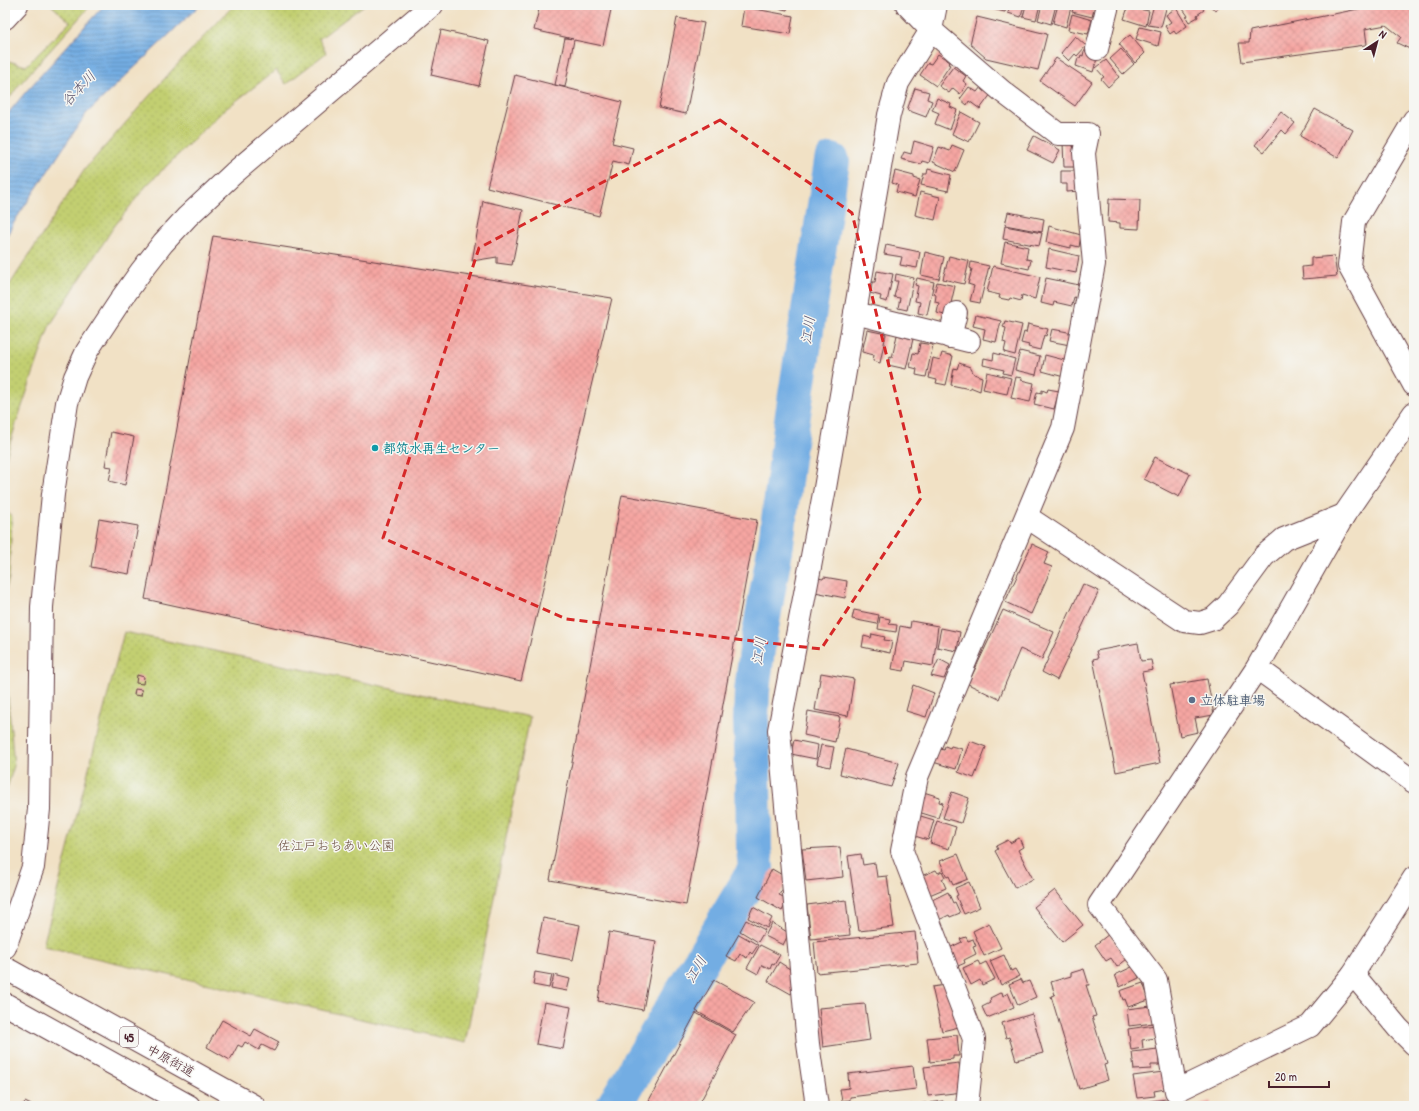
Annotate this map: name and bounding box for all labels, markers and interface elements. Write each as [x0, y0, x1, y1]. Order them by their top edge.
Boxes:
north arrow [1357, 22, 1397, 62]
text: N [1376, 27, 1389, 41]
water label: 谷本川 [57, 66, 99, 110]
water label: 江川 [795, 315, 819, 345]
place label: 都筑水再生センター [382, 439, 500, 457]
marker: 都筑水再生センター [370, 443, 380, 453]
water label: 江川 [746, 636, 770, 666]
place label: 立体駐車場 [1200, 691, 1265, 709]
marker: 立体駐車場 [1187, 695, 1197, 705]
park label: 佐江戸おちあい公園 [277, 836, 395, 854]
water label: 江川 [680, 952, 710, 986]
road number: 45 [120, 1027, 138, 1047]
street label: 中原街道 [144, 1040, 198, 1080]
scale bar [1269, 1063, 1329, 1089]
text: 20 m [1275, 1068, 1297, 1085]

